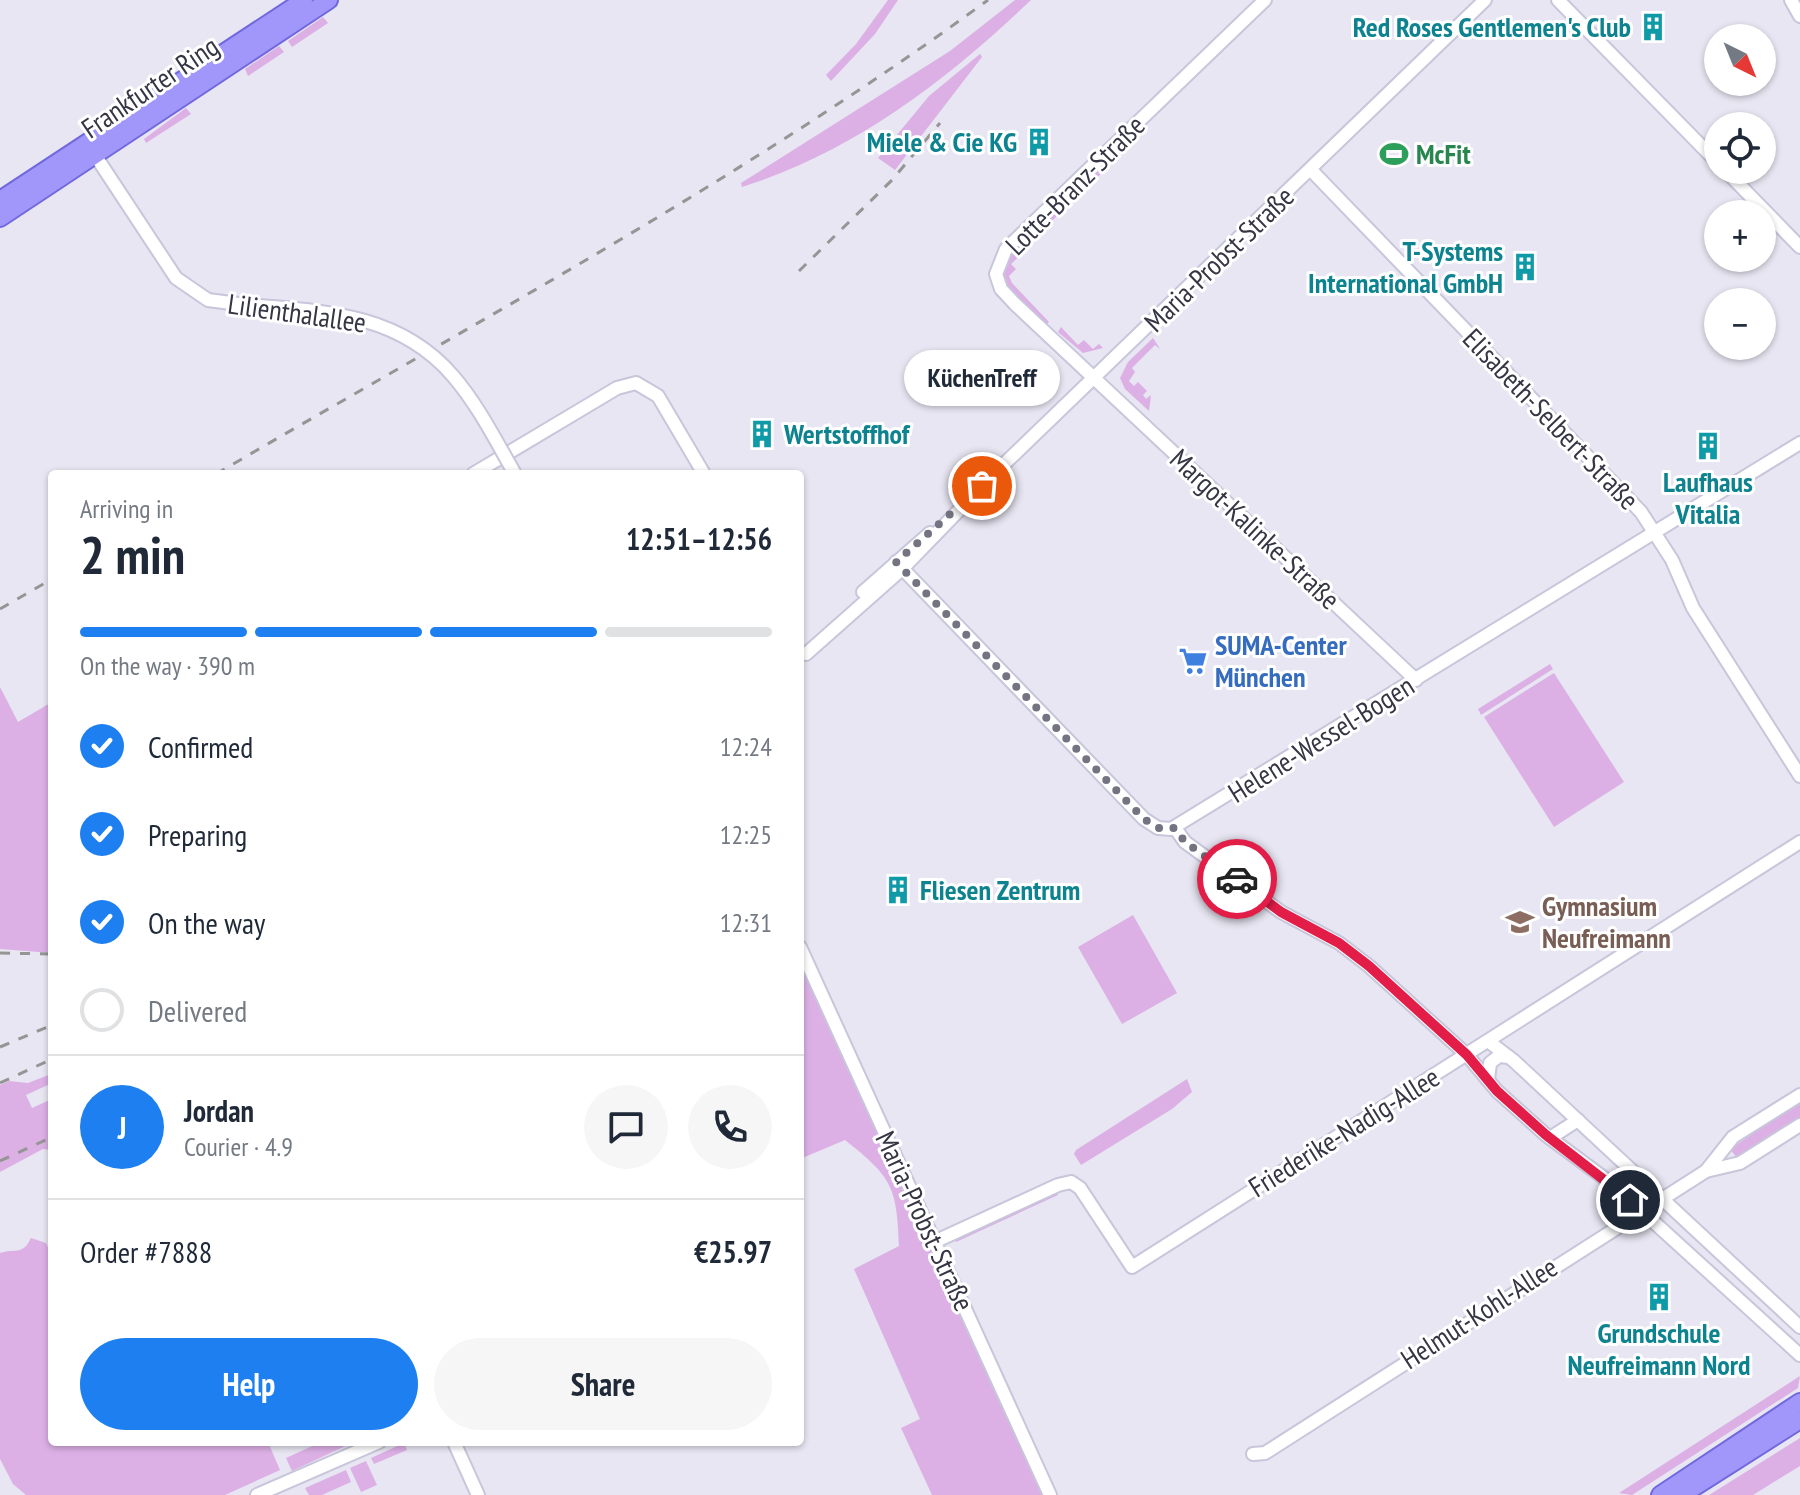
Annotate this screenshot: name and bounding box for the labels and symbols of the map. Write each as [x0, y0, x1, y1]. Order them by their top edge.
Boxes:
place label: Red Roses Gentlemen's Club [1353, 8, 1631, 45]
building icon: Red Roses Gentlemen's Club [1638, 12, 1668, 42]
north arrow [1704, 24, 1776, 96]
street label: Frankfurter Ring [74, 27, 225, 146]
street label: Lotte-Branz-Straße [997, 107, 1152, 262]
place label: Miele & Cie KG [867, 123, 1017, 160]
building icon: Miele & Cie KG [1024, 127, 1054, 157]
place label: McFit [1416, 135, 1471, 172]
sports icon: McFit [1379, 139, 1409, 169]
street label: Maria-Probst-Straße [1136, 178, 1301, 339]
place label: T-Systems International GmbH [1308, 232, 1503, 301]
building icon: T-Systems International GmbH [1510, 252, 1540, 282]
street label: Lilienthalallee [226, 285, 368, 341]
street label: Elisabeth-Selbert-Straße [1455, 320, 1647, 517]
callout: KüchenTreff [904, 350, 1060, 406]
place label: Wertstoffhof [783, 415, 911, 452]
building icon: Wertstoffhof [747, 419, 777, 449]
building icon: Laufhaus Vitalia [1693, 431, 1723, 461]
street label: Margot-Kalinke-Straße [1162, 440, 1348, 617]
pin [948, 452, 1016, 520]
place label: Laufhaus Vitalia [1663, 463, 1753, 532]
place label: SUMA-Center München [1215, 626, 1347, 695]
supermarket icon: SUMA-Center München [1178, 646, 1208, 676]
street label: Helene-Wessel-Bogen [1221, 667, 1421, 811]
courier [1197, 839, 1277, 919]
place label: Fliesen Zentrum [920, 871, 1080, 908]
building icon: Fliesen Zentrum [883, 875, 913, 905]
place label: Gymnasium Neufreimann [1542, 887, 1671, 956]
school or university icon: Gymnasium Neufreimann [1505, 907, 1535, 937]
street label: Friederike-Nadig-Allee [1241, 1058, 1446, 1205]
street label: Maria-Probst-Straße [868, 1125, 983, 1317]
pin [1596, 1166, 1664, 1234]
street label: Helmut-Kohl-Allee [1393, 1248, 1564, 1377]
building icon: Grundschule Neufreimann Nord [1644, 1282, 1674, 1312]
place label: Grundschule Neufreimann Nord [1568, 1314, 1750, 1383]

